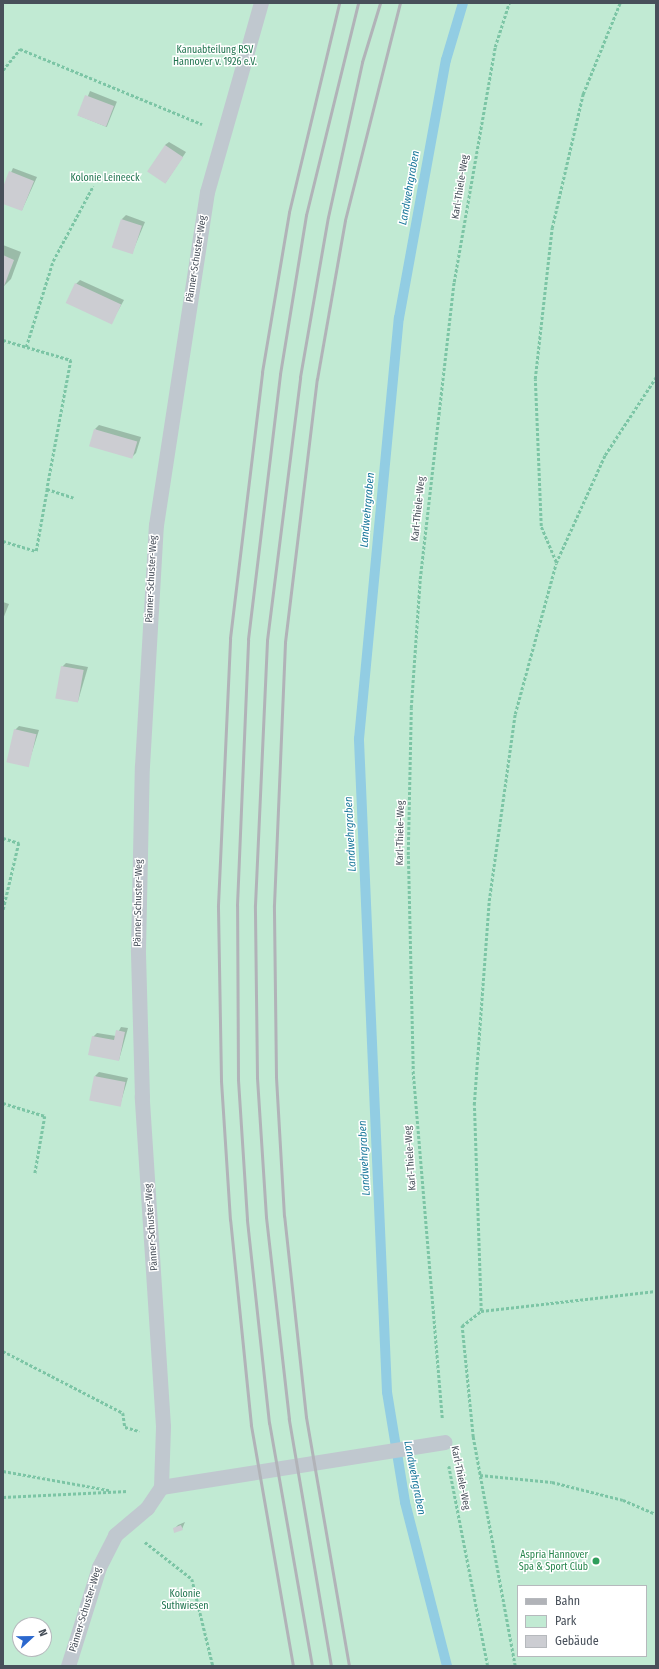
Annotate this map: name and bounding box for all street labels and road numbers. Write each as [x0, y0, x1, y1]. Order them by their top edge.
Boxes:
street label: Karl-Thiele-Weg [450, 154, 472, 220]
street label: Pänner-Schuster-Weg [184, 215, 210, 303]
street label: Karl-Thiele-Weg [410, 476, 428, 542]
street label: Pänner-Schuster-Weg [144, 535, 160, 623]
street label: Karl-Thiele-Weg [394, 800, 408, 866]
street label: Pänner-Schuster-Weg [132, 859, 146, 947]
street label: Karl-Thiele-Weg [403, 1125, 419, 1191]
street label: Pänner-Schuster-Weg [143, 1183, 161, 1271]
street label: Karl-Thiele-Weg [448, 1445, 472, 1511]
street label: Pänner-Schuster-Weg [67, 1566, 105, 1654]

